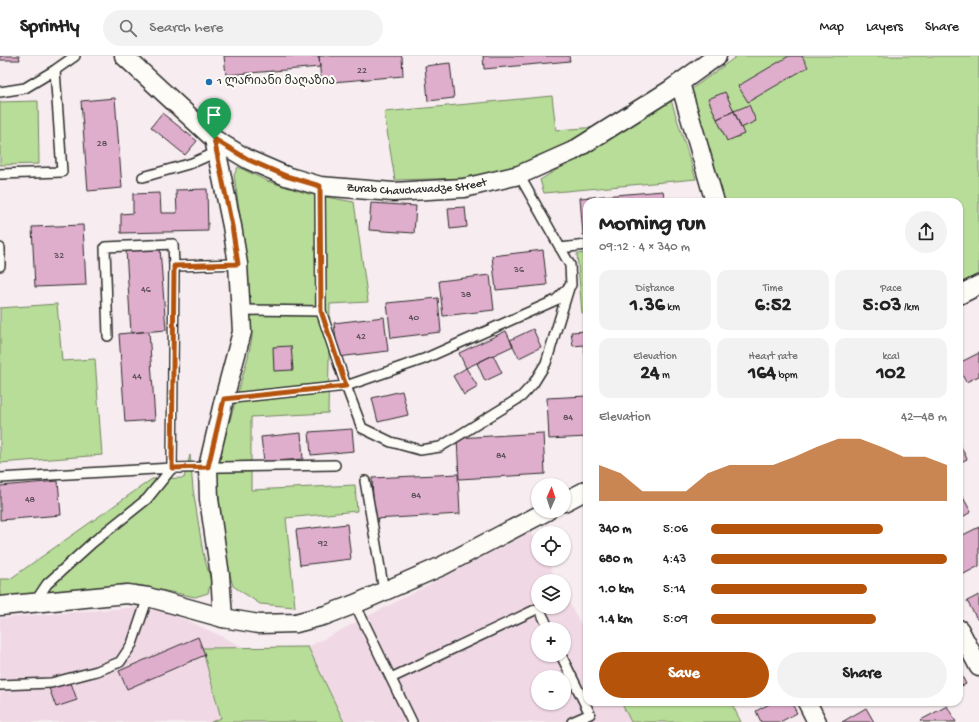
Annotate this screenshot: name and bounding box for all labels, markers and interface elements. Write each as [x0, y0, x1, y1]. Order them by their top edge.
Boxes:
search box [103, 10, 383, 46]
text: Sprintly [20, 16, 79, 39]
icon: search [117, 17, 139, 39]
text: Search here [149, 19, 223, 37]
text: Map [820, 19, 844, 36]
text: Layers [866, 19, 903, 36]
text: Share [925, 19, 959, 36]
house number: 22 [357, 65, 367, 77]
place label: 1 ლარიანი მაღაზია [216, 74, 335, 89]
marker: 1 ლარიანი მაღაზია [204, 77, 214, 87]
pin [197, 98, 231, 139]
icon: arrive [203, 104, 225, 126]
house number: 28 [97, 138, 108, 150]
street label: Zurab Chavchavadze Street [346, 176, 489, 199]
button: share [905, 211, 947, 253]
text: Morning run [599, 212, 705, 238]
text: 09:12 · 4 × 340 m [599, 240, 690, 255]
house number: 32 [53, 250, 64, 262]
house number: 36 [513, 264, 525, 276]
text: Distance [636, 283, 674, 295]
text: Time [763, 283, 783, 295]
text: Pace [880, 283, 902, 295]
house number: 46 [141, 284, 152, 296]
house number: 38 [460, 289, 472, 301]
text: 1.36 [630, 295, 665, 318]
text: 6:52 [755, 295, 791, 318]
text: 5:03 [863, 295, 901, 318]
text: km [665, 302, 680, 314]
text: /km [901, 302, 919, 314]
house number: 40 [409, 312, 420, 324]
house number: 42 [356, 331, 366, 343]
text: Elevation [633, 351, 677, 363]
text: Heart rate [748, 351, 798, 363]
text: kcal [882, 351, 900, 363]
text: 24 [640, 363, 659, 386]
text: 164 [748, 363, 776, 386]
text: 102 [876, 363, 906, 386]
text: m [659, 370, 670, 382]
text: bpm [776, 370, 798, 382]
house number: 44 [132, 371, 142, 383]
text: Elevation [599, 410, 651, 425]
text: 42–48 m [901, 410, 947, 425]
house number: 84 [563, 412, 573, 424]
house number: 84 [496, 450, 506, 462]
north arrow [531, 478, 571, 518]
map controls [531, 478, 571, 710]
house number: 84 [411, 490, 421, 502]
house number: 48 [25, 494, 36, 506]
text: 340 m [599, 522, 632, 537]
text: 5:06 [663, 522, 688, 537]
button: locate [531, 526, 571, 566]
house number: 92 [317, 538, 328, 550]
text: 680 m [599, 552, 632, 567]
text: 4:43 [663, 552, 686, 567]
button: layers [531, 574, 571, 614]
text: 1.0 km [599, 582, 634, 597]
text: 5:14 [663, 582, 685, 597]
text: 1.4 km [599, 612, 633, 627]
text: 5:09 [663, 612, 688, 627]
button: + [531, 622, 571, 662]
button: Save [599, 652, 769, 698]
button: Share [777, 652, 947, 698]
button: − [531, 670, 571, 710]

